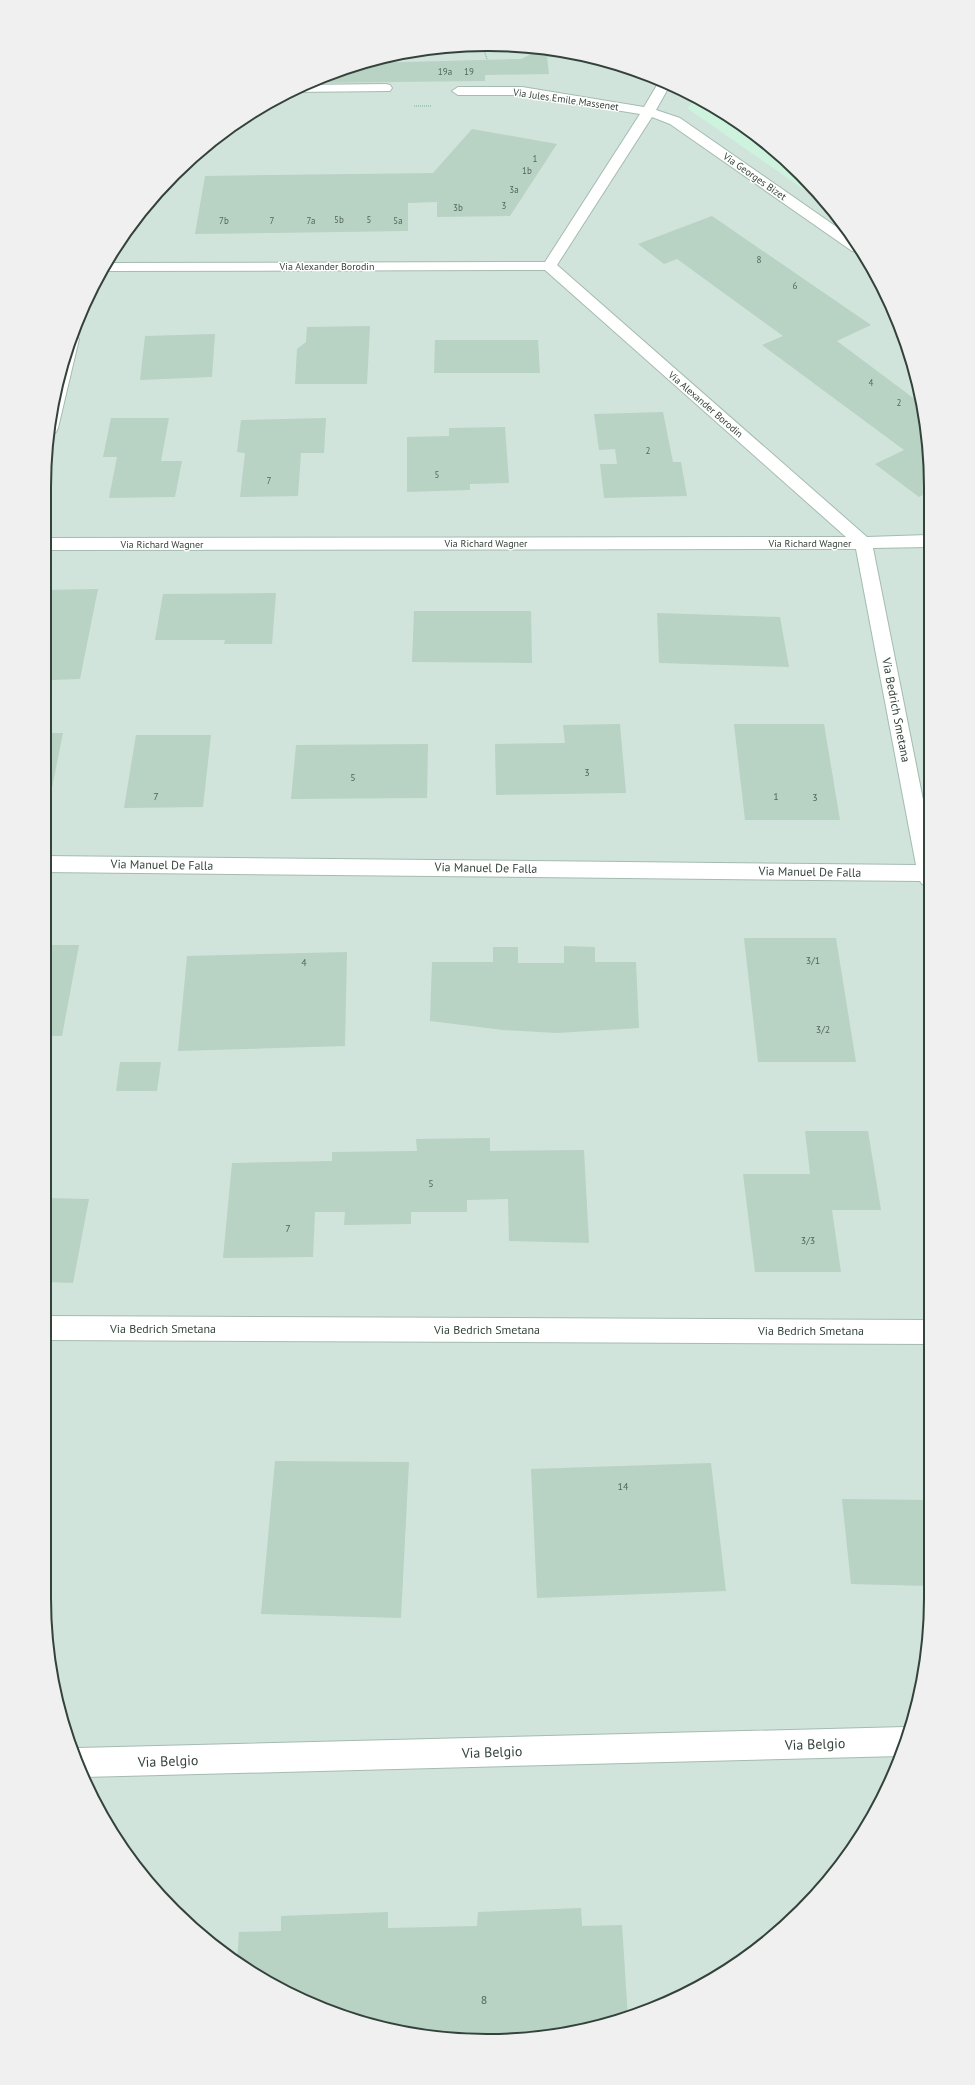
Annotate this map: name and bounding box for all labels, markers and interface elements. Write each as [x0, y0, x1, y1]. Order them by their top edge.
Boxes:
house number: 19a [438, 66, 452, 77]
house number: 19 [464, 66, 474, 77]
street label: Via Jules Emile Massenet [511, 86, 620, 113]
street label: Via Georges Bizet [720, 149, 789, 203]
house number: 1 [533, 153, 538, 164]
house number: 1b [522, 165, 532, 176]
house number: 3a [509, 184, 519, 195]
house number: 3 [502, 200, 507, 211]
house number: 3b [453, 202, 463, 213]
house number: 5b [334, 214, 344, 225]
house number: 5 [367, 214, 372, 225]
house number: 7b [219, 215, 229, 226]
house number: 7 [270, 215, 275, 226]
house number: 7a [307, 215, 315, 226]
house number: 5a [393, 215, 403, 226]
house number: 8 [757, 254, 762, 265]
street label: Via Alexander Borodin [279, 260, 374, 273]
house number: 6 [793, 280, 798, 291]
street label: Via Alexander Borodin [665, 368, 746, 440]
house number: 4 [869, 377, 874, 388]
house number: 2 [897, 397, 902, 408]
house number: 2 [646, 445, 651, 456]
house number: 5 [435, 469, 440, 480]
house number: 7 [267, 475, 272, 486]
street label: Via Richard Wagner [444, 537, 528, 550]
street label: Via Richard Wagner [768, 537, 852, 550]
street label: Via Richard Wagner [120, 538, 204, 551]
street label: Via Bedrich Smetana [879, 655, 914, 763]
house number: 3 [584, 766, 590, 779]
house number: 5 [350, 771, 356, 784]
house number: 7 [153, 790, 159, 803]
house number: 1 [773, 790, 779, 803]
house number: 3 [812, 791, 818, 804]
street label: Via Manuel De Falla [110, 856, 214, 873]
street label: Via Manuel De Falla [434, 859, 538, 876]
street label: Via Manuel De Falla [758, 863, 862, 880]
house number: 3/1 [806, 954, 820, 967]
house number: 4 [301, 956, 307, 969]
house number: 3/2 [816, 1023, 830, 1036]
house number: 5 [428, 1177, 434, 1190]
house number: 7 [285, 1222, 291, 1235]
house number: 3/3 [801, 1234, 815, 1247]
street label: Via Bedrich Smetana [109, 1321, 216, 1336]
street label: Via Bedrich Smetana [433, 1322, 540, 1337]
street label: Via Bedrich Smetana [757, 1323, 864, 1338]
house number: 14 [618, 1480, 629, 1493]
street label: Via Belgio [783, 1734, 846, 1754]
street label: Via Belgio [460, 1742, 523, 1762]
street label: Via Belgio [136, 1751, 199, 1771]
house number: 8 [481, 1992, 487, 2007]

